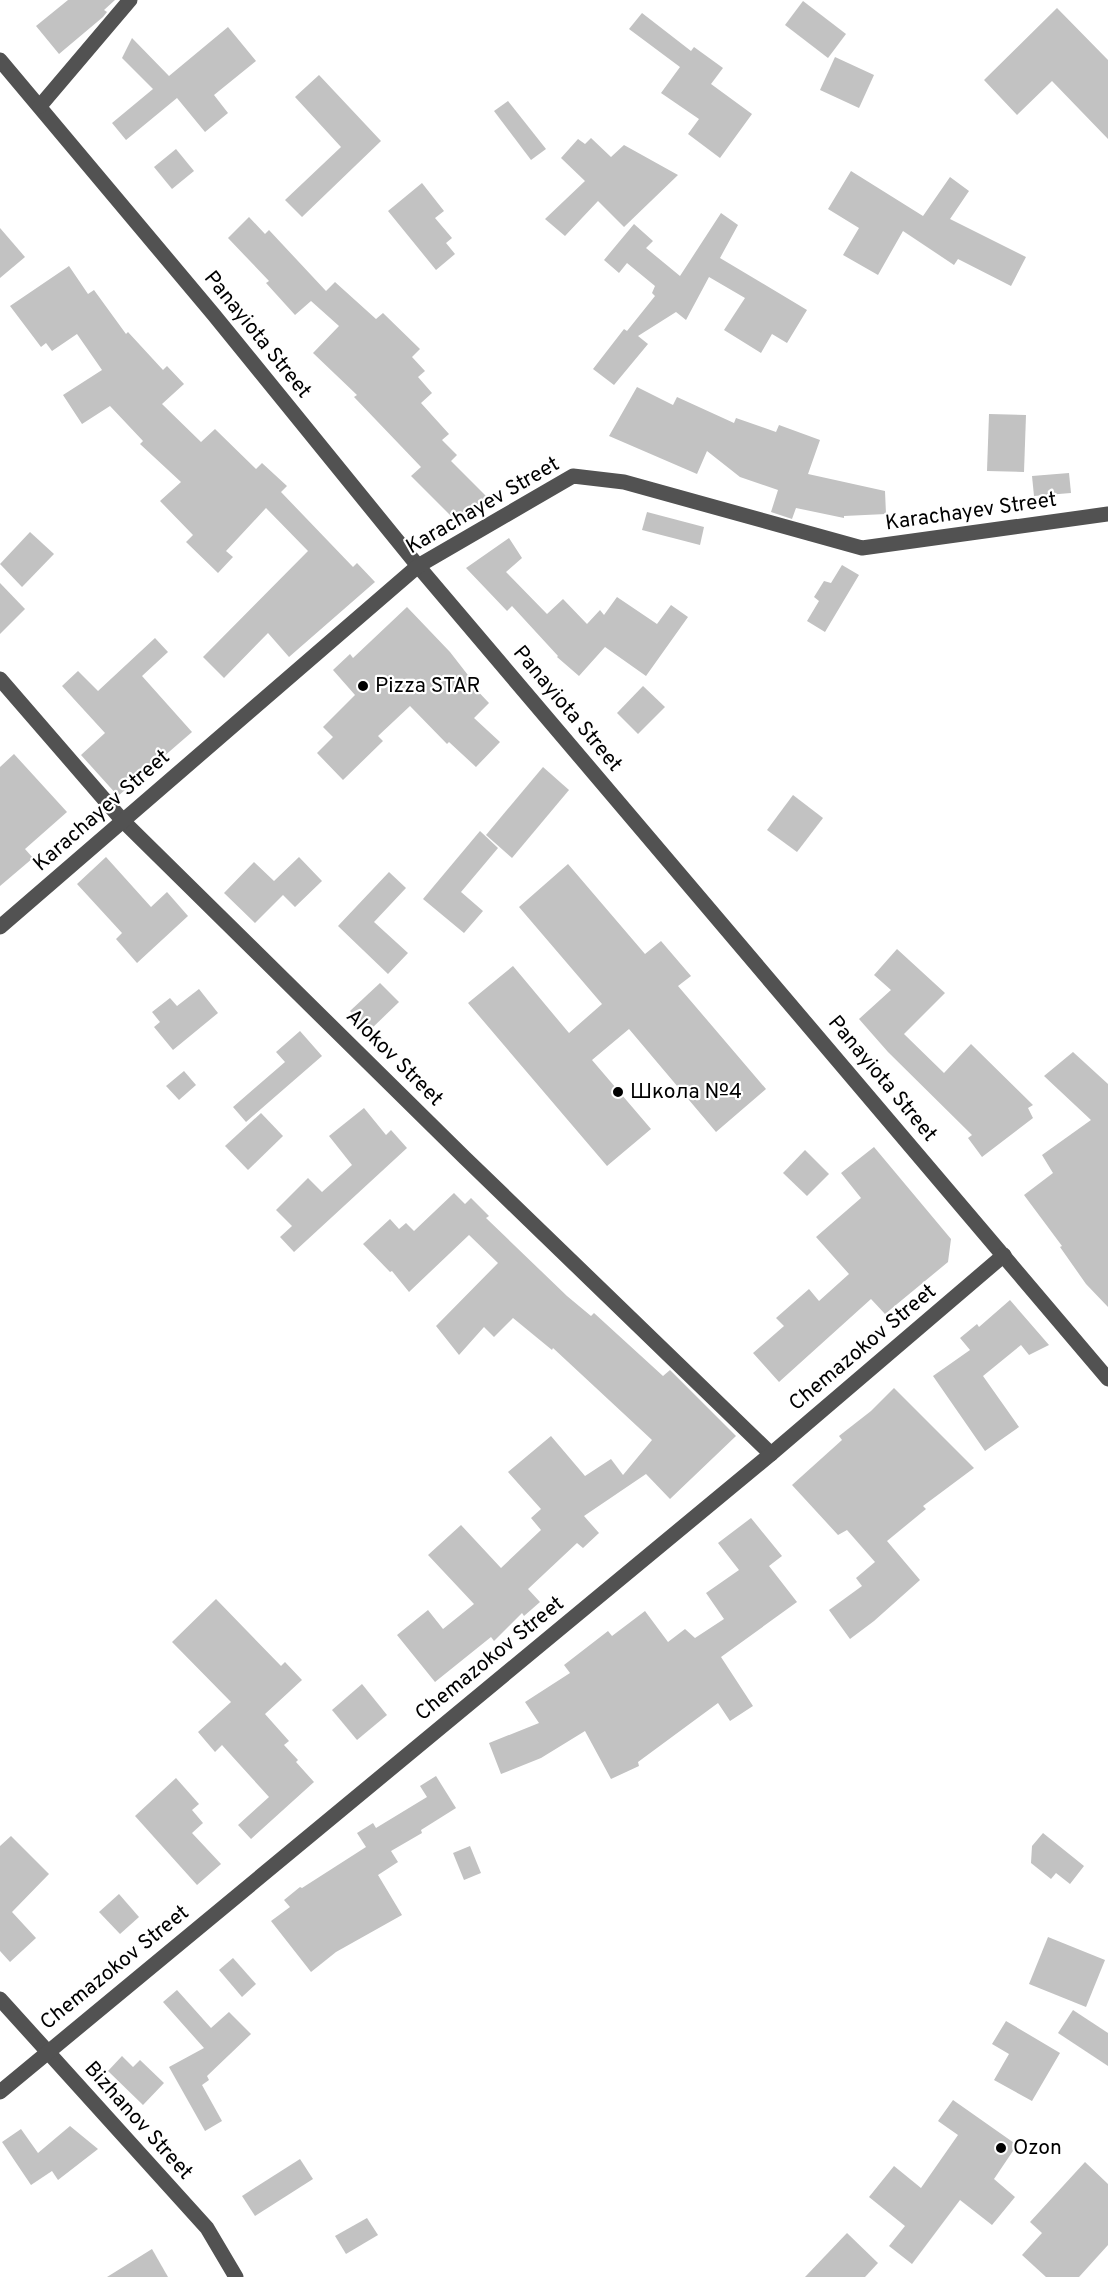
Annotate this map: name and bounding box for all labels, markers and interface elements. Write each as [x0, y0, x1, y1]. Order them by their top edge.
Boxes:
street label: Panayiota Street [197, 266, 317, 404]
street label: Karachayev Street [401, 451, 565, 561]
street label: Karachayev Street [884, 487, 1058, 537]
street label: Panayiota Street [506, 640, 628, 778]
place label: Pizza STAR [375, 673, 481, 700]
marker: Pizza STAR [356, 679, 370, 693]
street label: Karachayev Street [28, 744, 176, 878]
street label: Alokov Street [340, 1004, 448, 1112]
street label: Panayiota Street [821, 1010, 943, 1148]
place label: Школа №4 [630, 1079, 742, 1106]
marker: Школа №4 [611, 1085, 625, 1099]
street label: Chemazokov Street [784, 1279, 942, 1417]
street label: Chemazokov Street [410, 1591, 570, 1727]
street label: Chemazokov Street [35, 1900, 195, 2036]
street label: Bizhanov Street [78, 2056, 198, 2186]
place label: Ozon [1013, 2135, 1062, 2162]
marker: Ozon [994, 2141, 1008, 2155]

